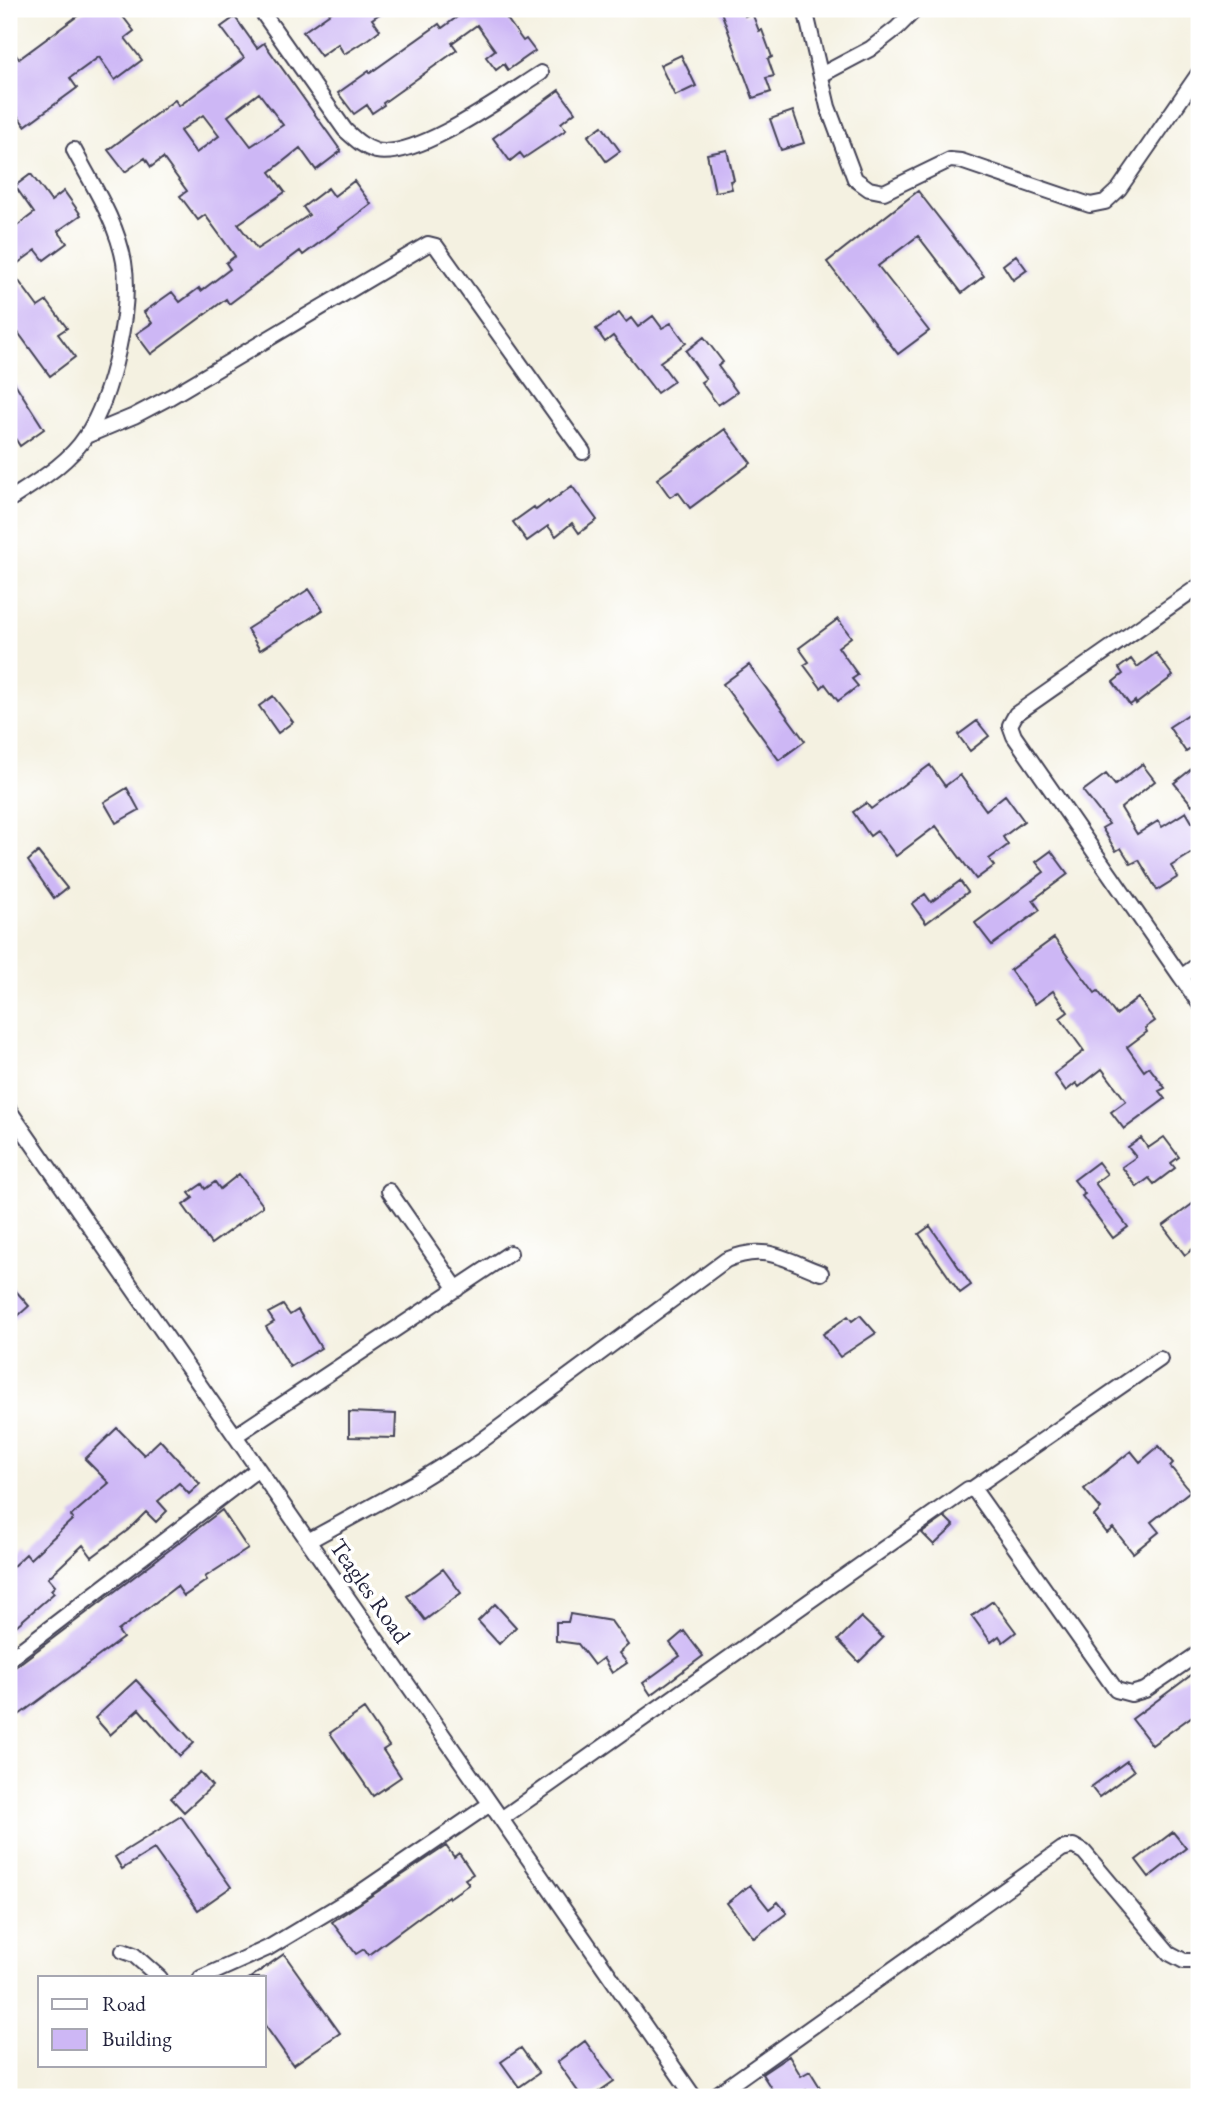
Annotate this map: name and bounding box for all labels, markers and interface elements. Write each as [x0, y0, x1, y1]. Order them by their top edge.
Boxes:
street label: Teagles Road [323, 1532, 418, 1650]
legend [38, 1976, 266, 2068]
text: Road [102, 1990, 146, 2017]
text: Building [102, 2025, 172, 2052]

